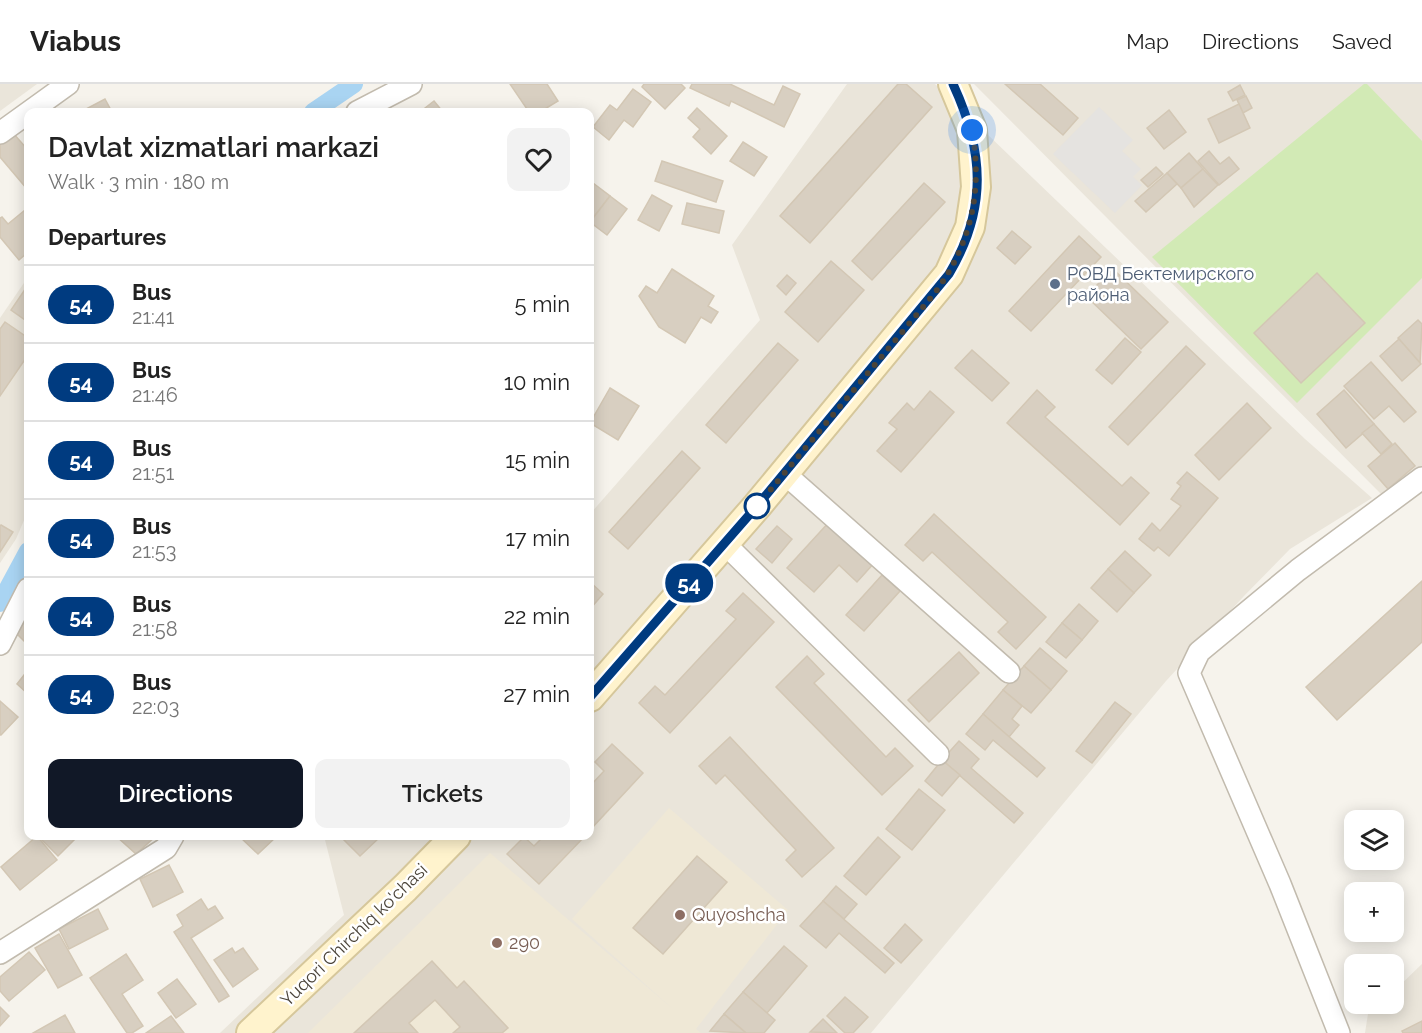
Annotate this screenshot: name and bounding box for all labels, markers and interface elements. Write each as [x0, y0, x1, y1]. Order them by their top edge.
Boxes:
text: Viabus [30, 25, 121, 58]
text: Map [1126, 29, 1169, 54]
text: Directions [1202, 29, 1299, 54]
text: Saved [1332, 29, 1392, 54]
your location [957, 115, 987, 145]
button: heart [507, 128, 570, 191]
text: Davlat xizmatlari markazi [48, 131, 379, 164]
text: Walk · 3 min · 180 m [48, 170, 229, 194]
text: Departures [48, 224, 166, 250]
place label: РОВД Бектемирского района [1067, 263, 1255, 305]
marker: РОВД Бектемирского района [1048, 277, 1062, 291]
text: Bus [132, 279, 171, 305]
text: 5 min [515, 291, 570, 317]
text: 54 [69, 292, 93, 317]
text: 21:41 [132, 305, 174, 329]
text: Bus [132, 357, 171, 383]
text: 10 min [504, 369, 570, 395]
text: 54 [69, 370, 93, 395]
text: 21:46 [132, 383, 178, 407]
text: Bus [132, 435, 171, 461]
text: 15 min [505, 447, 570, 473]
text: 54 [69, 448, 93, 473]
text: 21:51 [132, 461, 174, 485]
unlabelled marker [744, 493, 770, 519]
text: Bus [132, 513, 171, 539]
text: 17 min [505, 525, 570, 551]
text: 54 [69, 526, 93, 551]
text: 21:53 [132, 539, 176, 563]
line badge: 54 [662, 564, 716, 602]
text: 54 [677, 571, 701, 596]
text: Bus [132, 591, 171, 617]
text: 22 min [504, 603, 570, 629]
text: 54 [69, 604, 93, 629]
text: 21:58 [132, 617, 178, 641]
text: Bus [132, 669, 171, 695]
text: 27 min [503, 681, 570, 707]
text: 54 [69, 682, 93, 707]
text: 22:03 [132, 695, 180, 719]
button: Directions [48, 759, 303, 828]
button: Tickets [315, 759, 570, 828]
map controls [1344, 810, 1404, 1014]
button: layers [1344, 810, 1404, 870]
street label: Yuqori Chirchiq ko'chasi [276, 859, 431, 1010]
button: + [1344, 882, 1404, 942]
place label: Quyoshcha [692, 904, 786, 925]
marker: Quyoshcha [673, 908, 687, 922]
place label: 290 [509, 932, 540, 953]
marker: 290 [490, 936, 504, 950]
button: − [1344, 954, 1404, 1014]

